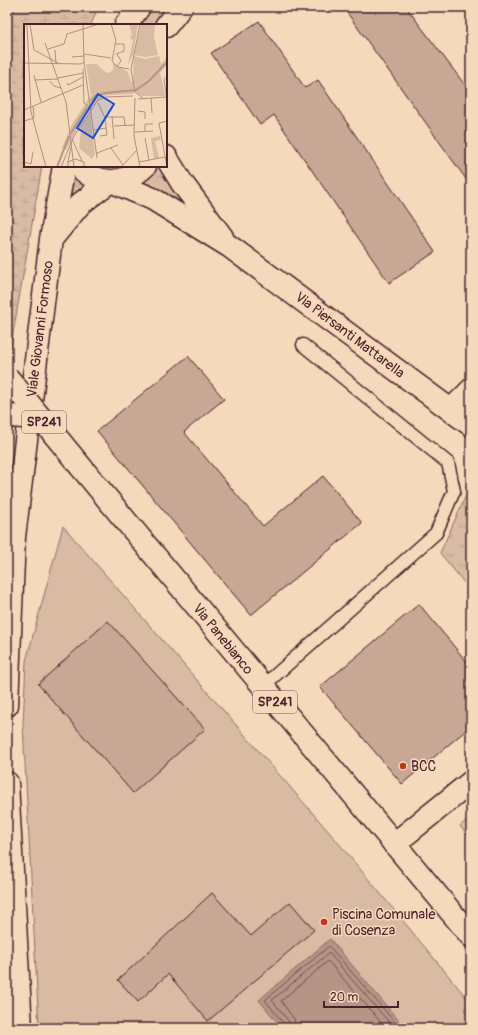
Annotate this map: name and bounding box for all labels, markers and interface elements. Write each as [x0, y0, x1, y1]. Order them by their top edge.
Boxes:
inset map [24, 24, 167, 167]
street label: Viale Giovanni Formoso [23, 259, 57, 398]
street label: Via Piersanti Mattarella [292, 288, 408, 382]
road number: SP241 [22, 411, 66, 433]
street label: Via Panebianco [189, 600, 257, 678]
road number: SP241 [253, 691, 297, 713]
place label: BCC [411, 758, 437, 775]
marker: BCC [398, 761, 408, 771]
place label: Piscina Comunale di Cosenza [332, 906, 435, 939]
marker: Piscina Comunale di Cosenza [319, 917, 329, 927]
scale bar [324, 983, 398, 1009]
text: 20 m [330, 990, 359, 1005]

